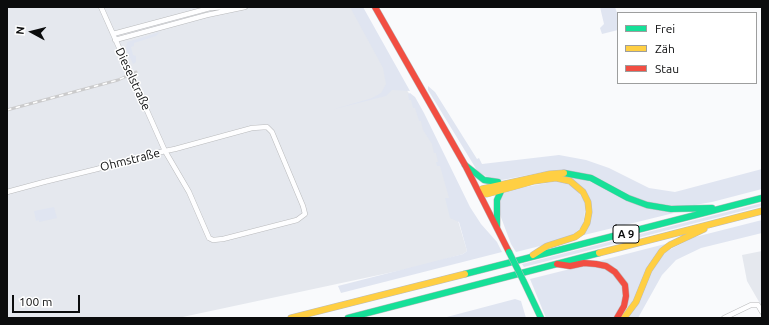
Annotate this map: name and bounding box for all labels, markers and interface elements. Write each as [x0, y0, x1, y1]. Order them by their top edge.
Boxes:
north arrow [12, 12, 52, 52]
legend [617, 12, 757, 84]
text: Frei [655, 22, 675, 35]
text: N [14, 26, 27, 35]
text: Zäh [655, 42, 675, 55]
street label: Dieselstraße [112, 45, 154, 113]
text: Stau [655, 62, 679, 75]
street label: Ohmstraße [99, 146, 161, 174]
road number: A 9 [613, 225, 639, 243]
scale bar [14, 287, 82, 313]
text: 100 m [19, 295, 52, 308]

